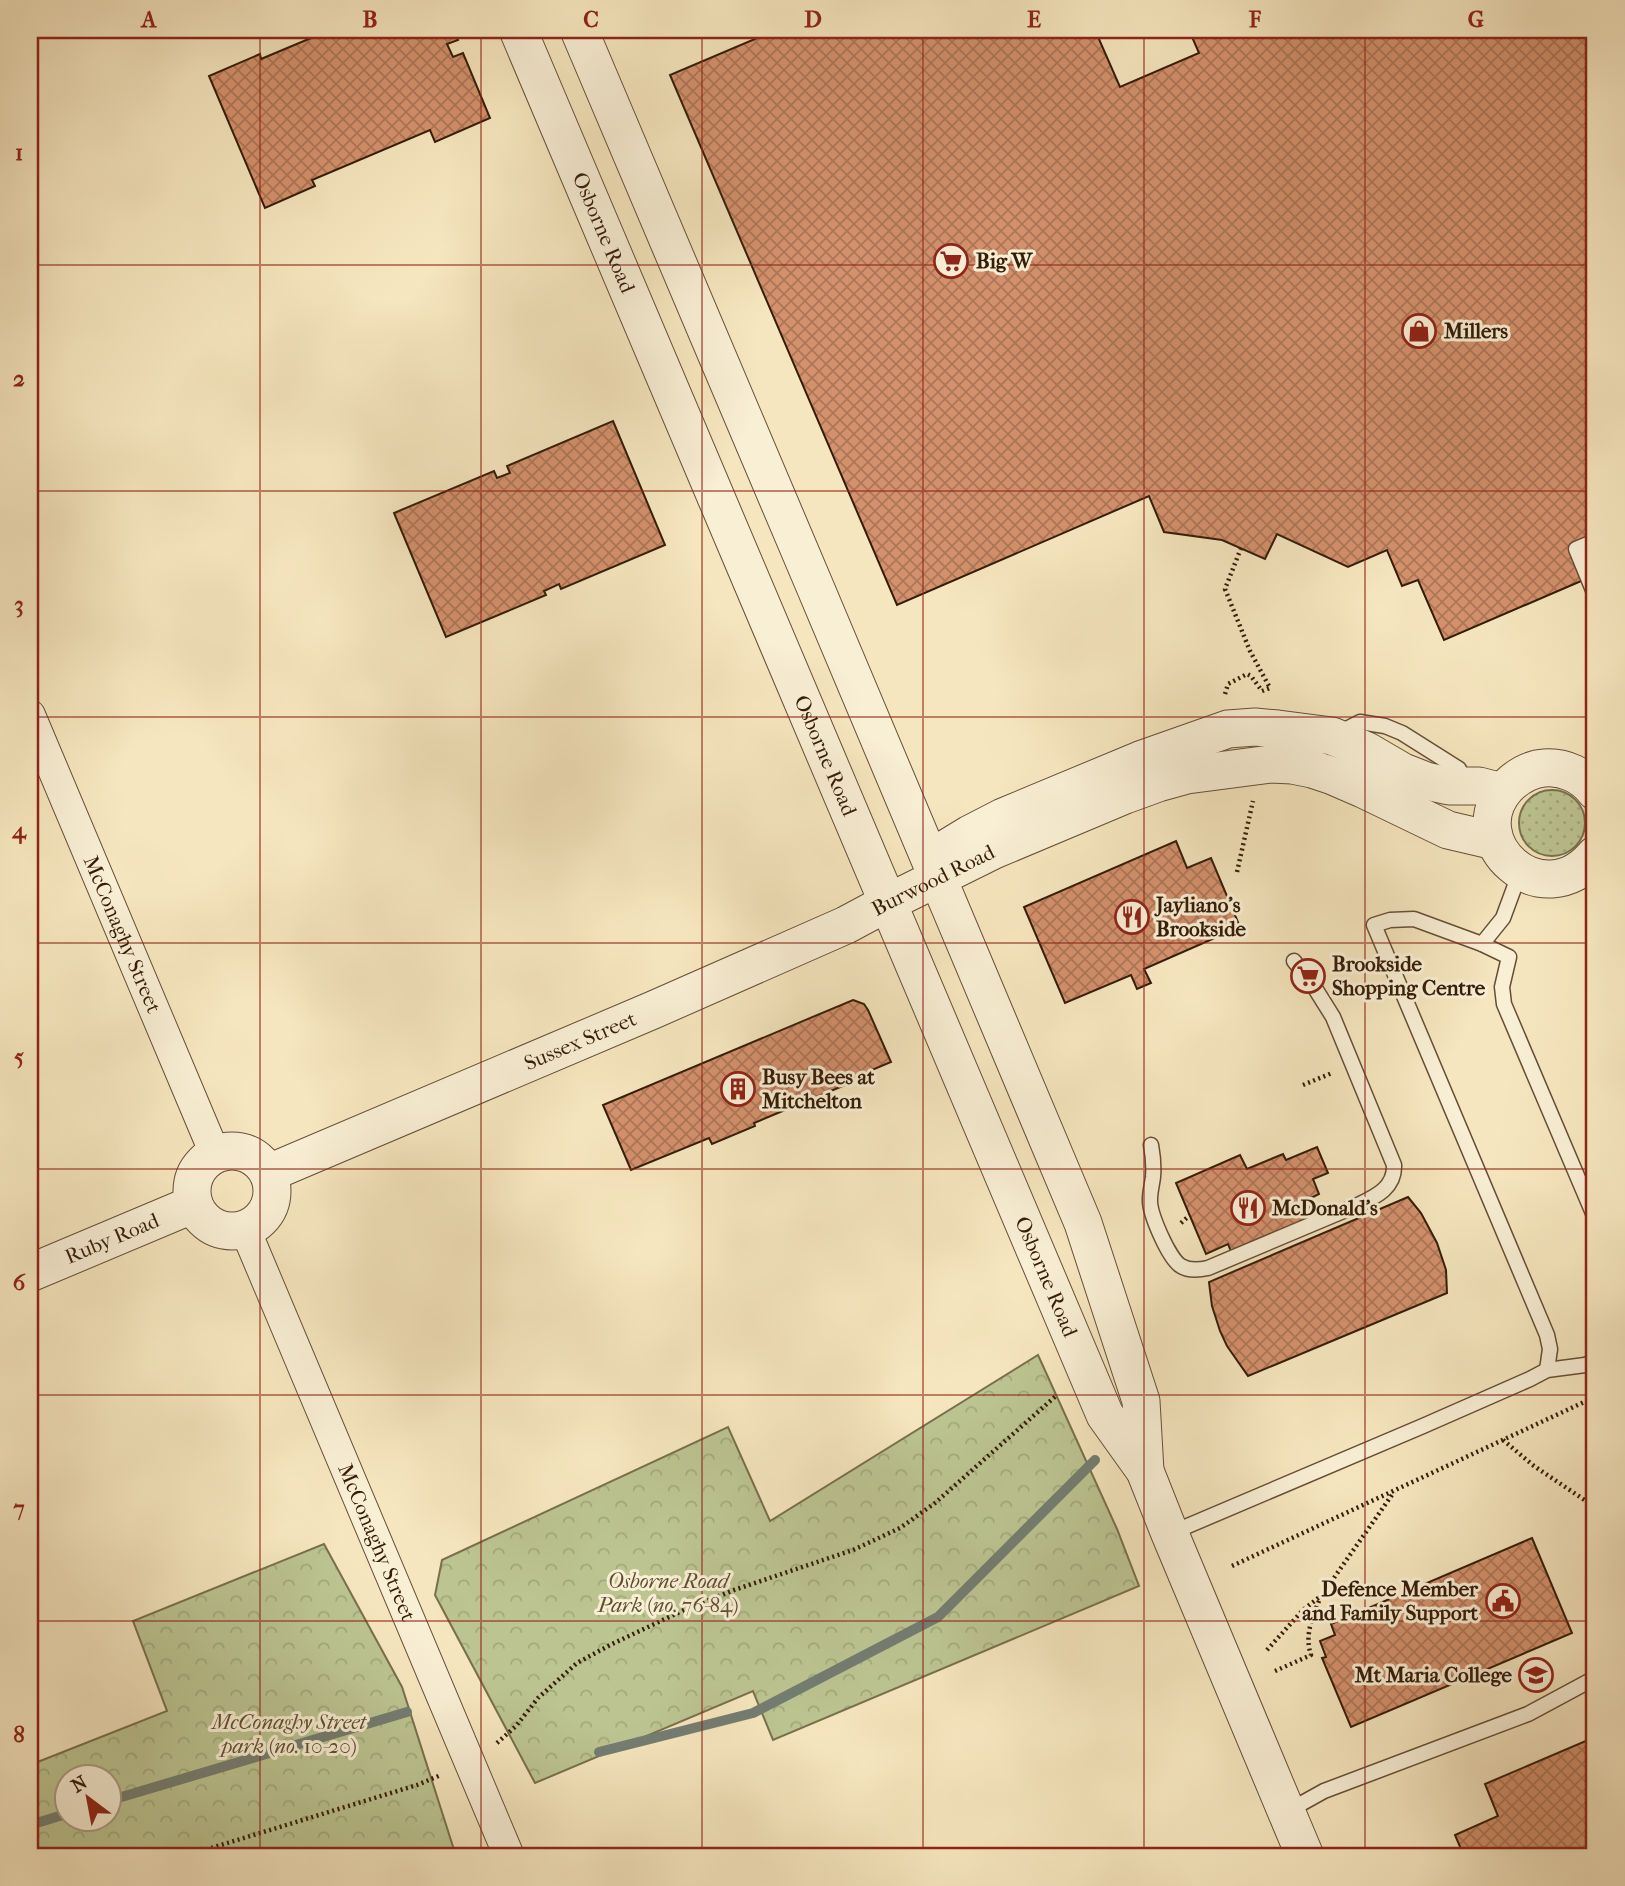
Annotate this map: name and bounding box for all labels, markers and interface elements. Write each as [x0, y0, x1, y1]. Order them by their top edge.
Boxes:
text: A [140, 6, 158, 33]
text: B [363, 6, 378, 33]
text: C [583, 6, 599, 33]
text: D [804, 6, 822, 33]
text: E [1027, 6, 1041, 33]
text: F [1248, 6, 1262, 33]
text: G [1468, 6, 1484, 33]
text: 1 [15, 139, 23, 166]
street label: Osborne Road [568, 169, 640, 297]
supermarket icon: Big W [932, 242, 970, 280]
place label: Big W [976, 249, 1033, 273]
shop icon: Millers [1400, 312, 1438, 350]
place label: Millers [1443, 319, 1508, 343]
text: 2 [13, 365, 25, 392]
text: 3 [14, 591, 24, 618]
street label: Osborne Road [789, 692, 862, 820]
text: 4 [11, 817, 27, 844]
street label: Burwood Road [868, 839, 999, 921]
street label: McConaghy Street [79, 852, 166, 1017]
place label: Jayliano's Brookside [1154, 893, 1247, 941]
restaurant icon: Jayliano's Brookside [1113, 898, 1151, 936]
place label: Brookside Shopping Centre [1332, 952, 1486, 1000]
supermarket icon: Brookside Shopping Centre [1289, 957, 1327, 995]
street label: Sussex Street [521, 1006, 640, 1075]
text: 5 [14, 1043, 24, 1070]
place label: Busy Bees at Mitchelton [761, 1065, 875, 1113]
building icon: Busy Bees at Mitchelton [719, 1070, 757, 1108]
restaurant icon: McDonald's [1229, 1189, 1267, 1227]
place label: McDonald's [1271, 1196, 1378, 1220]
street label: Ruby Road [61, 1208, 163, 1269]
street label: Osborne Road [1010, 1213, 1083, 1341]
text: 6 [13, 1269, 26, 1296]
street label: McConaghy Street [333, 1460, 421, 1625]
text: 7 [12, 1495, 25, 1522]
park label: Osborne Road Park (no. 76-84) [597, 1569, 738, 1618]
place label: Defence Member and Family Support [1302, 1577, 1479, 1625]
public building icon: Defence Member and Family Support [1484, 1582, 1522, 1620]
school or university icon: Mt Maria College [1517, 1656, 1555, 1694]
place label: Mt Maria College [1354, 1663, 1513, 1687]
park label: McConaghy Street park (no. 10-20) [210, 1710, 368, 1758]
text: 8 [13, 1721, 25, 1748]
north arrow [52, 1764, 122, 1834]
text: N [68, 1771, 92, 1798]

